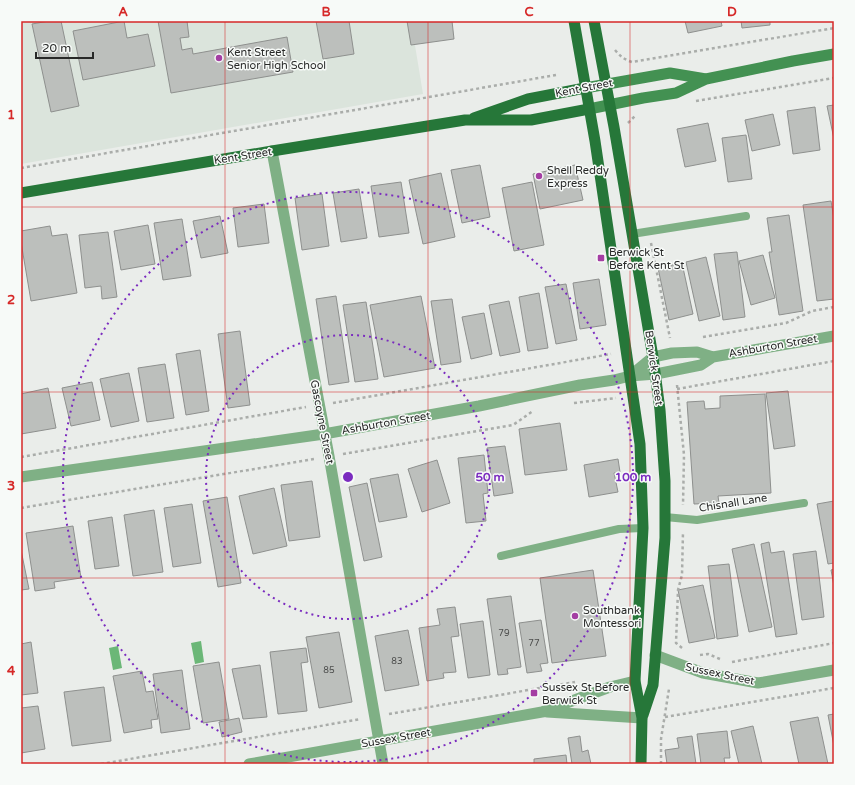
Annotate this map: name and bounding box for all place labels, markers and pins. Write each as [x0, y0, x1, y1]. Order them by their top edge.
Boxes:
place label: Kent Street Senior High School [227, 46, 326, 72]
marker: Kent Street Senior High School [214, 53, 224, 63]
place label: Shell Reddy Express [547, 164, 609, 190]
marker: Shell Reddy Express [534, 171, 544, 181]
place label: Berwick St Before Kent St [609, 246, 684, 272]
marker: Berwick St Before Kent St [596, 253, 606, 263]
centre of rings [341, 470, 355, 484]
place label: Southbank Montessori [583, 604, 641, 630]
marker: Southbank Montessori [570, 611, 580, 621]
place label: Sussex St Before Berwick St [542, 681, 629, 707]
marker: Sussex St Before Berwick St [529, 688, 539, 698]

